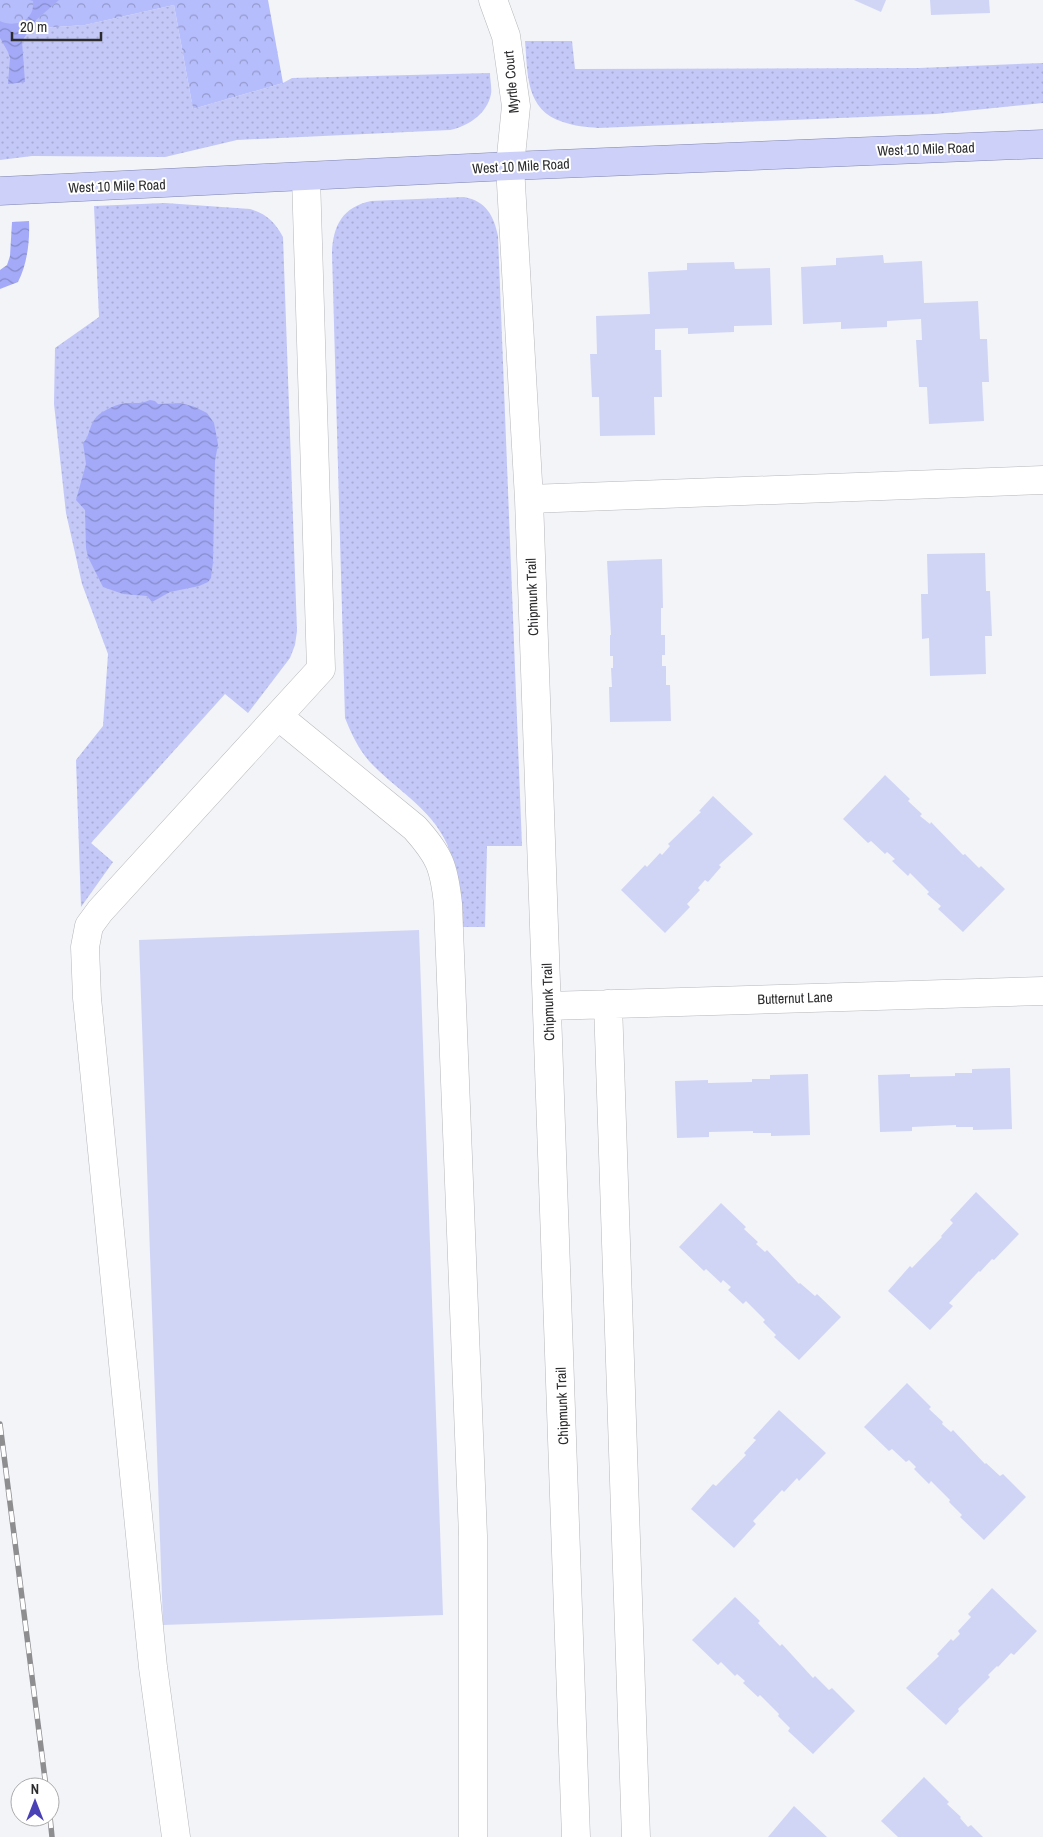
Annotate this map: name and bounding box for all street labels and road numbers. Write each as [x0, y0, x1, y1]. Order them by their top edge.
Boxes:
street label: Myrtle Court [499, 50, 523, 114]
street label: West 10 Mile Road [877, 138, 975, 160]
street label: West 10 Mile Road [472, 154, 570, 178]
street label: West 10 Mile Road [68, 175, 166, 197]
street label: Chipmunk Trail [522, 558, 542, 636]
street label: Chipmunk Trail [538, 963, 558, 1041]
street label: Butternut Lane [757, 988, 833, 1008]
street label: Chipmunk Trail [552, 1367, 572, 1445]

